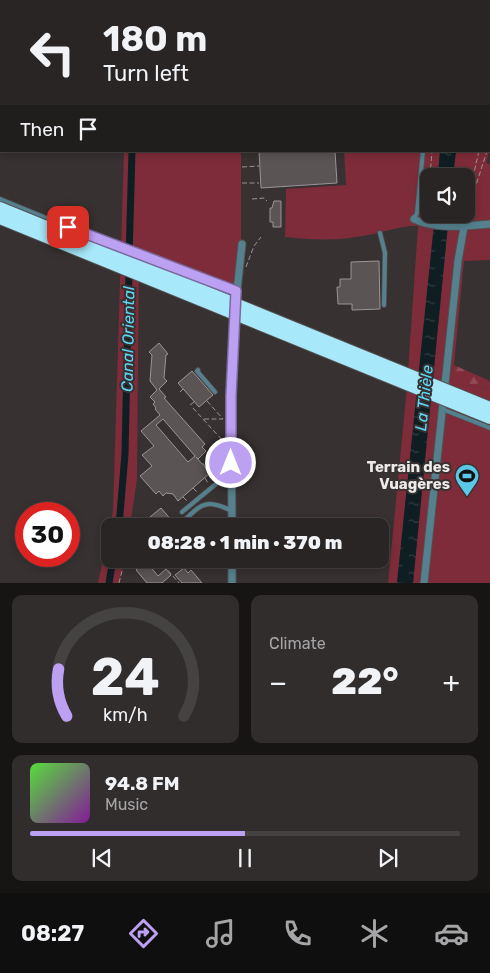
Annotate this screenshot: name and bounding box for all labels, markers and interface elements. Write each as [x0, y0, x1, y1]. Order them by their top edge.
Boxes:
text: 180 m [103, 18, 207, 60]
icon: left [20, 20, 85, 85]
text: Turn left [103, 60, 189, 87]
icon: arrive [74, 115, 102, 143]
text: Then [20, 118, 64, 141]
map controls [420, 168, 475, 223]
button: sound [420, 168, 475, 223]
pin [47, 206, 89, 248]
icon: arrive [54, 213, 82, 241]
water label: Canal Oriental [118, 285, 138, 392]
water label: La Thièle [411, 364, 437, 432]
position arrow [204, 436, 256, 488]
place label: Terrain des Vuagères [367, 458, 450, 493]
sports icon: Terrain des Vuagères [454, 463, 480, 497]
speed limit sign: 30 [15, 502, 80, 567]
text: 08:28 · 1 min · 370 m [148, 531, 342, 554]
text: Climate [269, 634, 326, 653]
text: 24 [91, 646, 160, 708]
text: 22° [331, 658, 399, 704]
text: − [269, 666, 287, 699]
text: + [443, 666, 460, 699]
text: km/h [103, 704, 148, 725]
text: 94.8 FM [105, 772, 180, 795]
text: Music [105, 795, 148, 814]
icon: previous [88, 844, 116, 872]
icon: pause [231, 844, 259, 872]
icon: next [374, 844, 402, 872]
icon: directions [126, 916, 161, 951]
icon: music [203, 916, 238, 951]
icon: phone [280, 916, 315, 951]
icon: climate [357, 916, 392, 951]
icon: car [434, 916, 469, 951]
text: 08:27 [21, 920, 84, 947]

